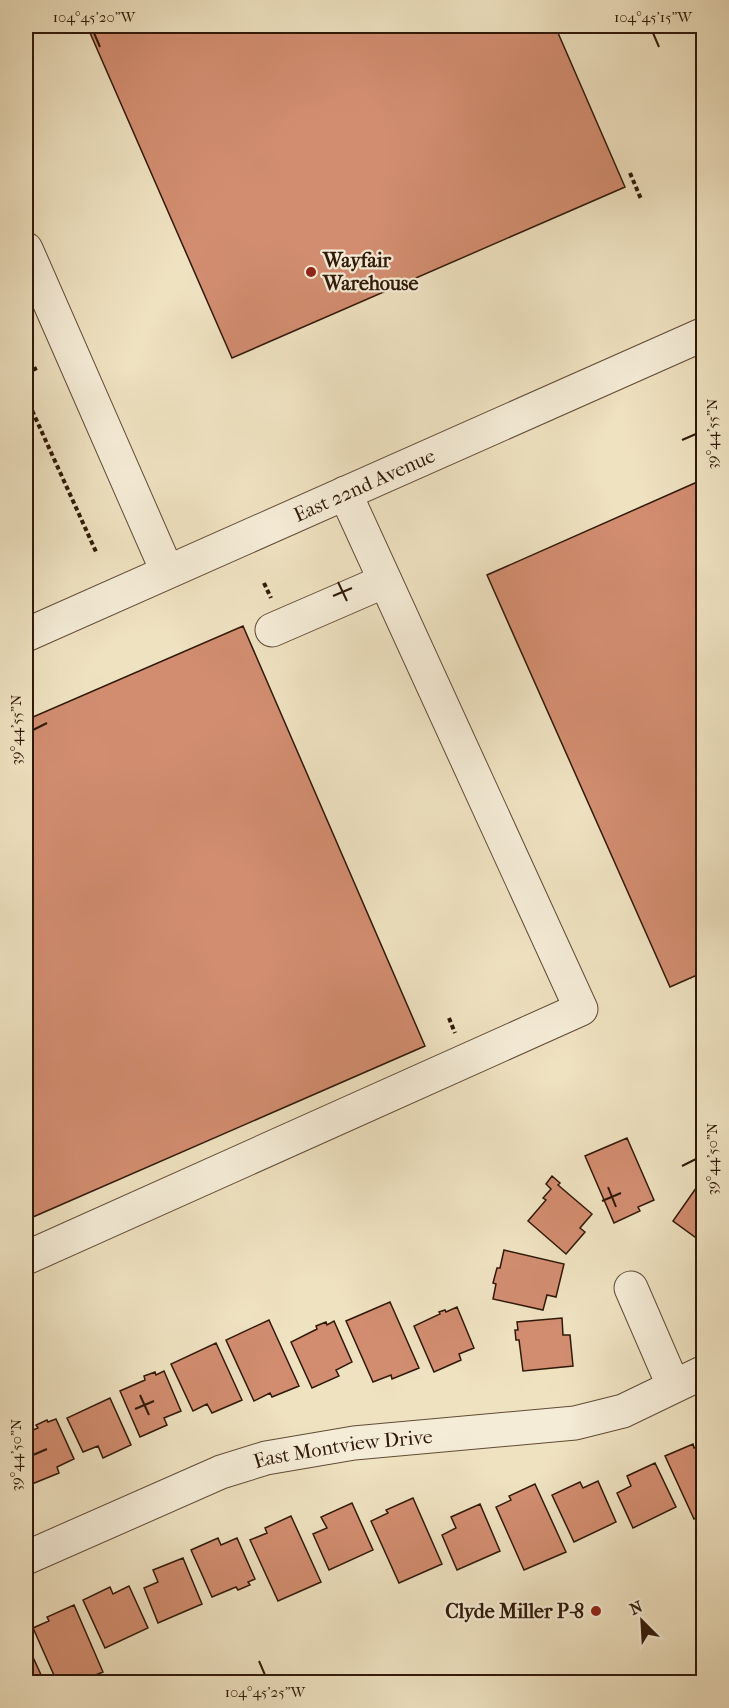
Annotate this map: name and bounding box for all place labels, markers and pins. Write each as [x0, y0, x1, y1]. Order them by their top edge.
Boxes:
place label: Wayfair Warehouse [322, 249, 418, 295]
marker: Wayfair Warehouse [304, 265, 318, 279]
place label: Clyde Miller P-8 [445, 1600, 584, 1623]
marker: Clyde Miller P-8 [589, 1604, 603, 1618]

